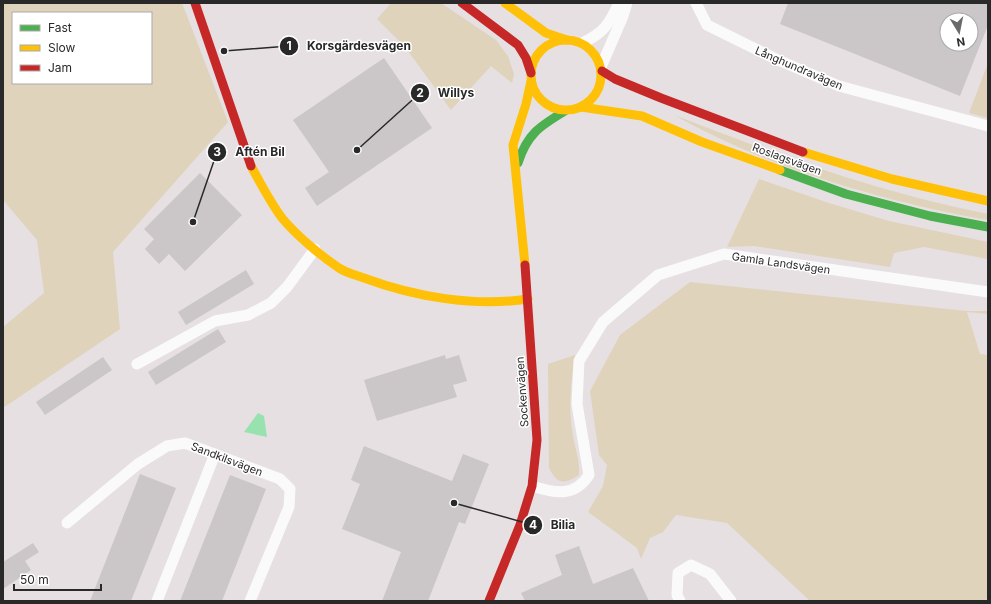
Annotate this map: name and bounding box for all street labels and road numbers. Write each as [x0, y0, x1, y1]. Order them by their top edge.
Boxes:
street label: Långhundravägen [753, 43, 845, 93]
street label: Roslagsvägen [750, 140, 824, 178]
street label: Gamla Landsvägen [731, 249, 831, 277]
street label: Sockenvägen [513, 356, 531, 428]
street label: Sandkilsvägen [189, 439, 265, 479]

